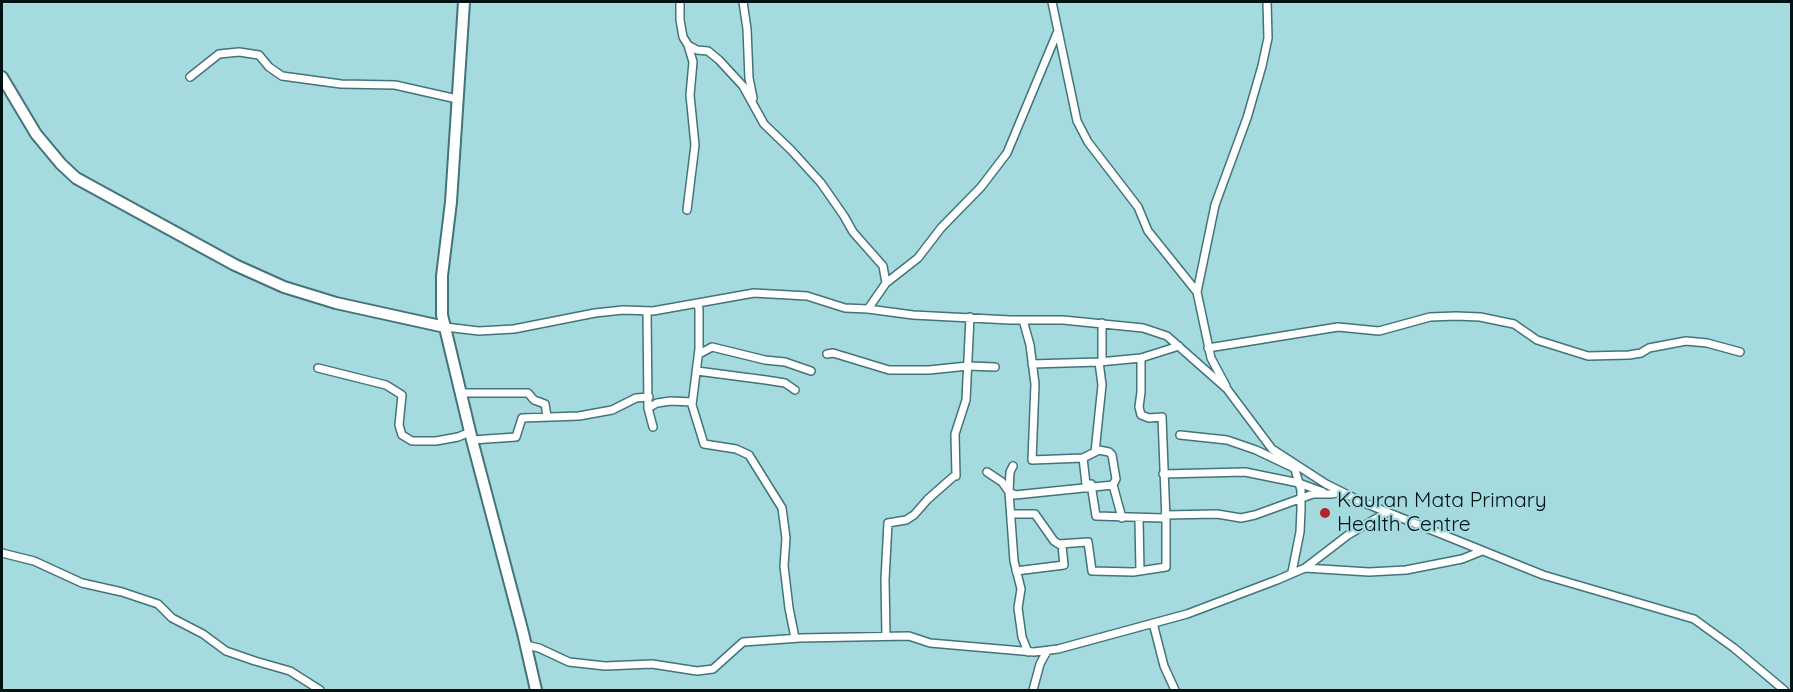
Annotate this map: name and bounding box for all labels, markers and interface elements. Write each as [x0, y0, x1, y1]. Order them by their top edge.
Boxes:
place label: Kauran Mata Primary Health Centre [1337, 488, 1547, 538]
marker: Kauran Mata Primary Health Centre [1318, 506, 1332, 520]

